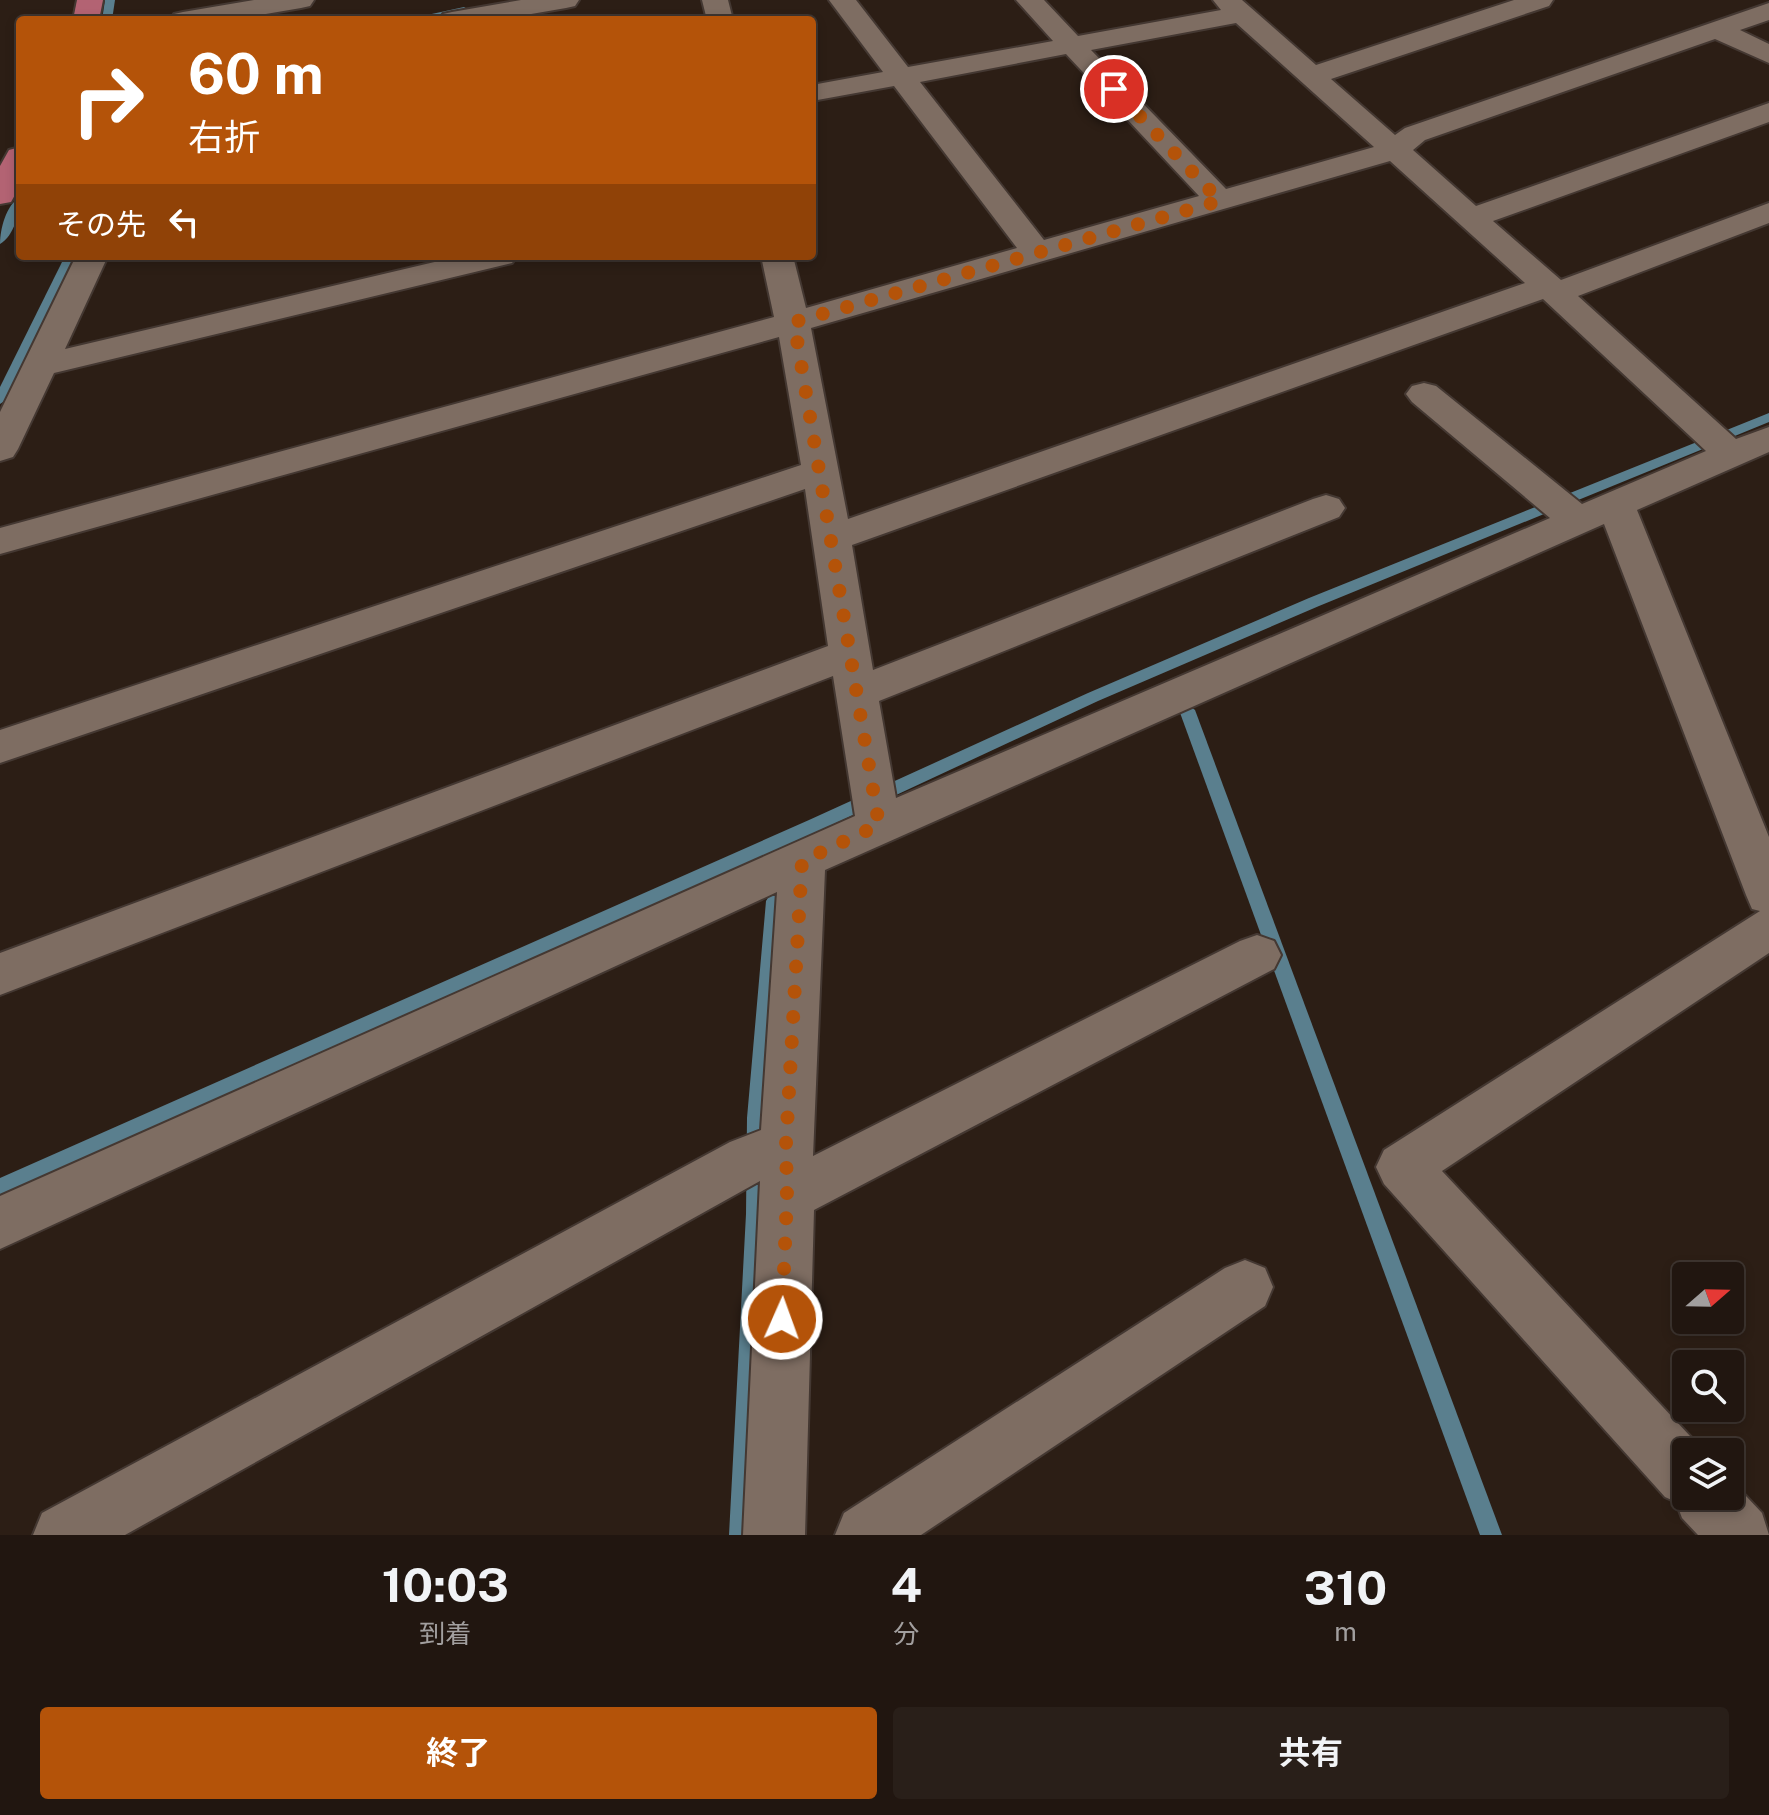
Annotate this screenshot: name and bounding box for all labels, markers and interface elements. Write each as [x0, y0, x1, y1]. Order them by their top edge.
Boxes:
text: 60 m [188, 41, 324, 107]
icon: right [56, 48, 160, 152]
pin [1080, 55, 1148, 123]
icon: arrive [1092, 67, 1136, 111]
text: 右折 [188, 116, 260, 158]
icon: left [162, 200, 206, 244]
text: その先 [56, 206, 146, 242]
north arrow [1672, 1262, 1744, 1334]
map controls [1672, 1262, 1744, 1510]
position arrow [740, 1277, 824, 1361]
button: search [1672, 1350, 1744, 1422]
button: layers [1672, 1438, 1744, 1510]
text: 10:03 [382, 1556, 509, 1613]
text: 4 [891, 1556, 922, 1613]
text: 310 [1304, 1559, 1387, 1616]
text: m [1334, 1616, 1357, 1647]
text: 到着 [419, 1618, 471, 1649]
text: 分 [893, 1618, 919, 1649]
button: 終了 [40, 1707, 877, 1799]
button: 共有 [893, 1707, 1729, 1799]

